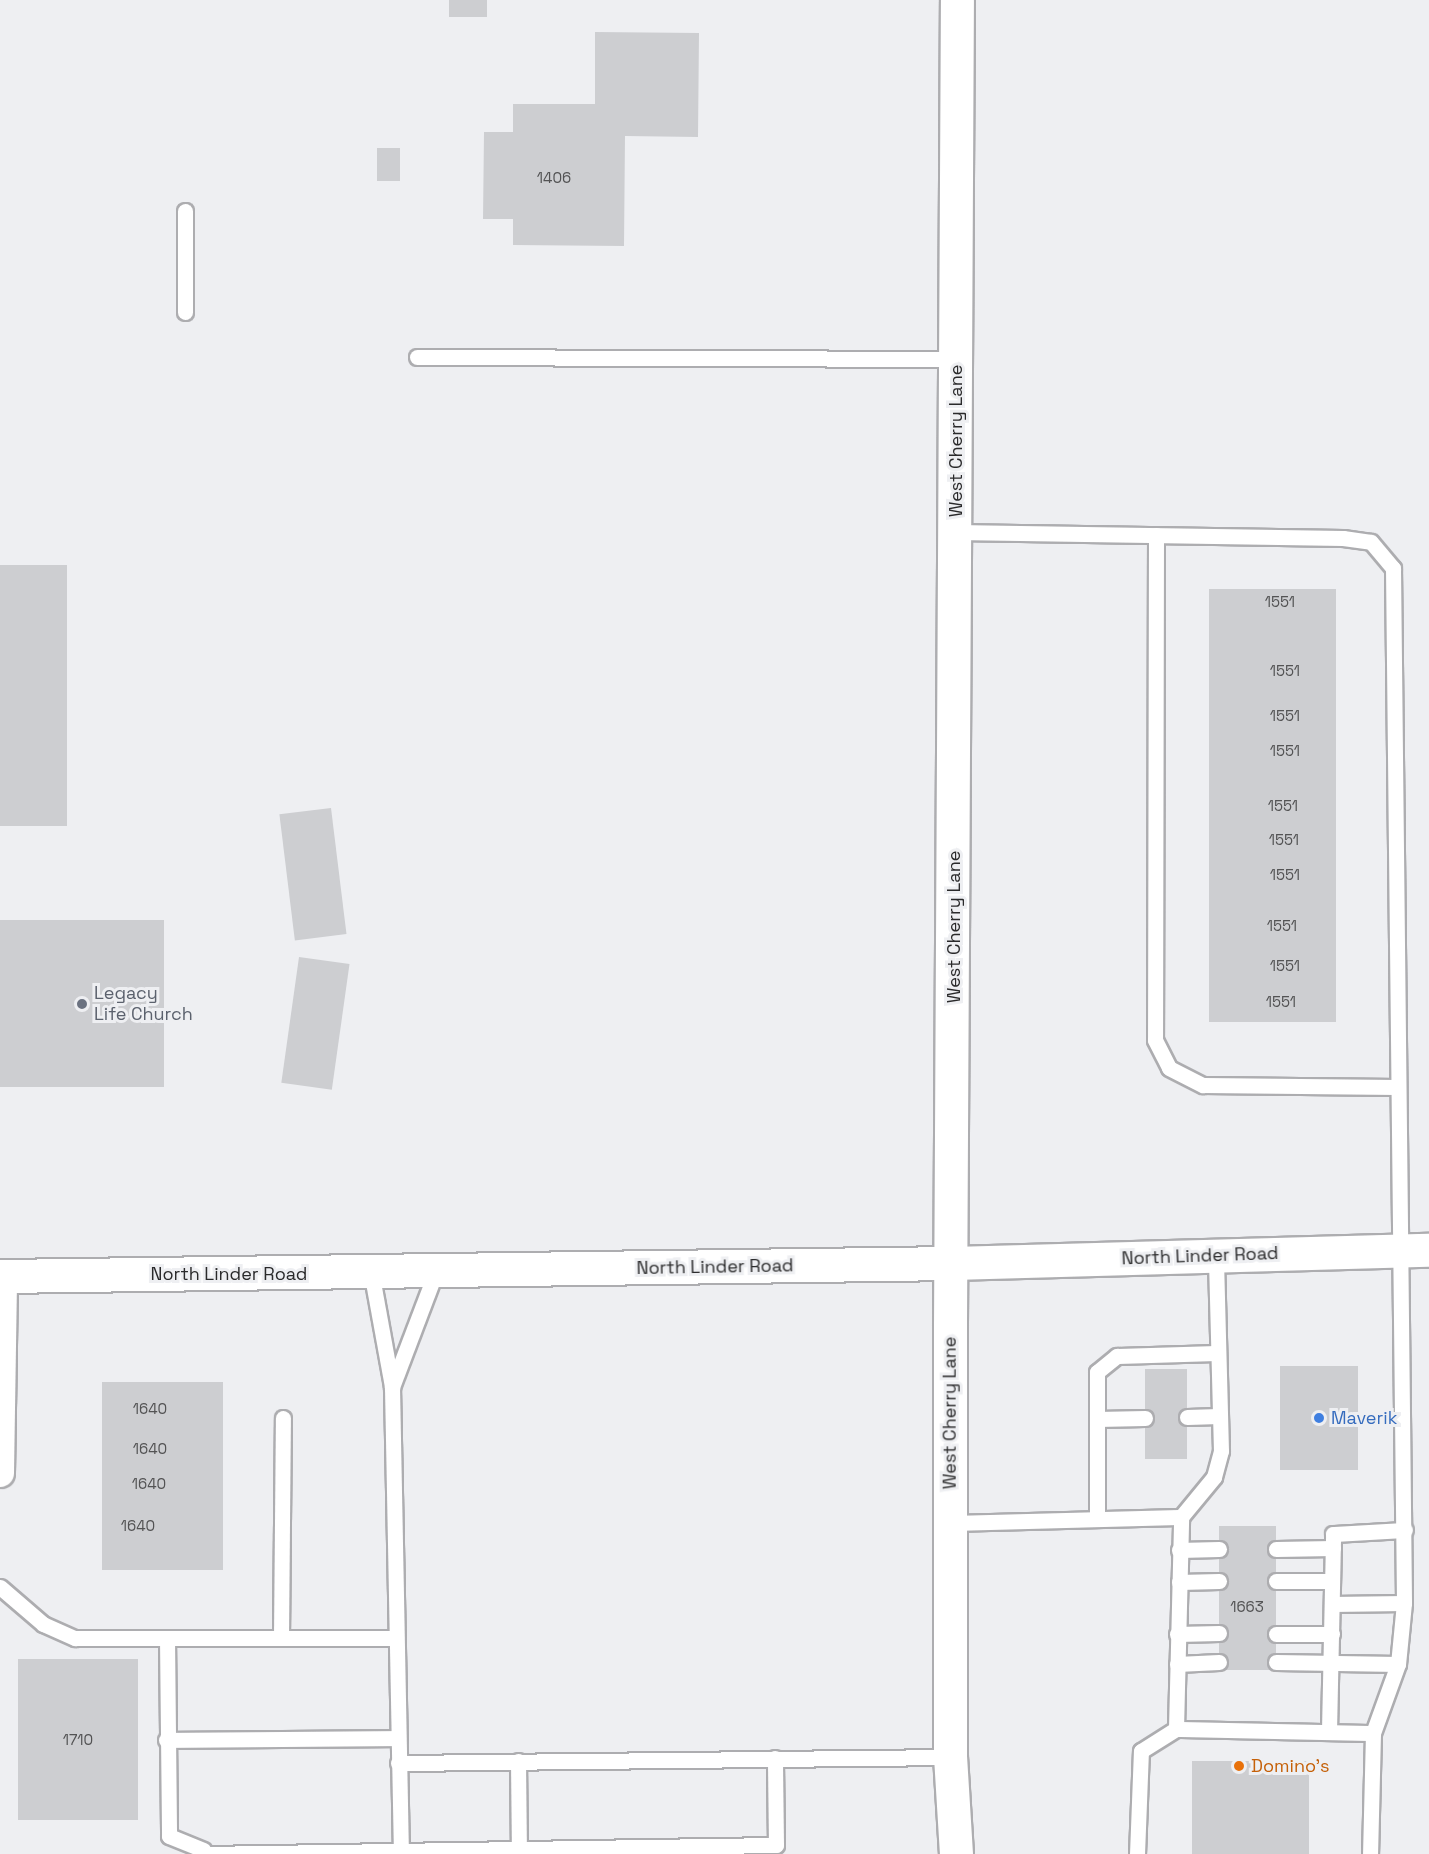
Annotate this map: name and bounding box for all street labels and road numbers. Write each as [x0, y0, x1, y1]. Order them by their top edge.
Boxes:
street label: West Cherry Lane [945, 365, 967, 517]
street label: West Cherry Lane [943, 851, 965, 1003]
street label: North Linder Road [1121, 1242, 1279, 1270]
street label: North Linder Road [636, 1255, 794, 1279]
street label: North Linder Road [151, 1263, 307, 1285]
street label: West Cherry Lane [939, 1337, 961, 1489]

